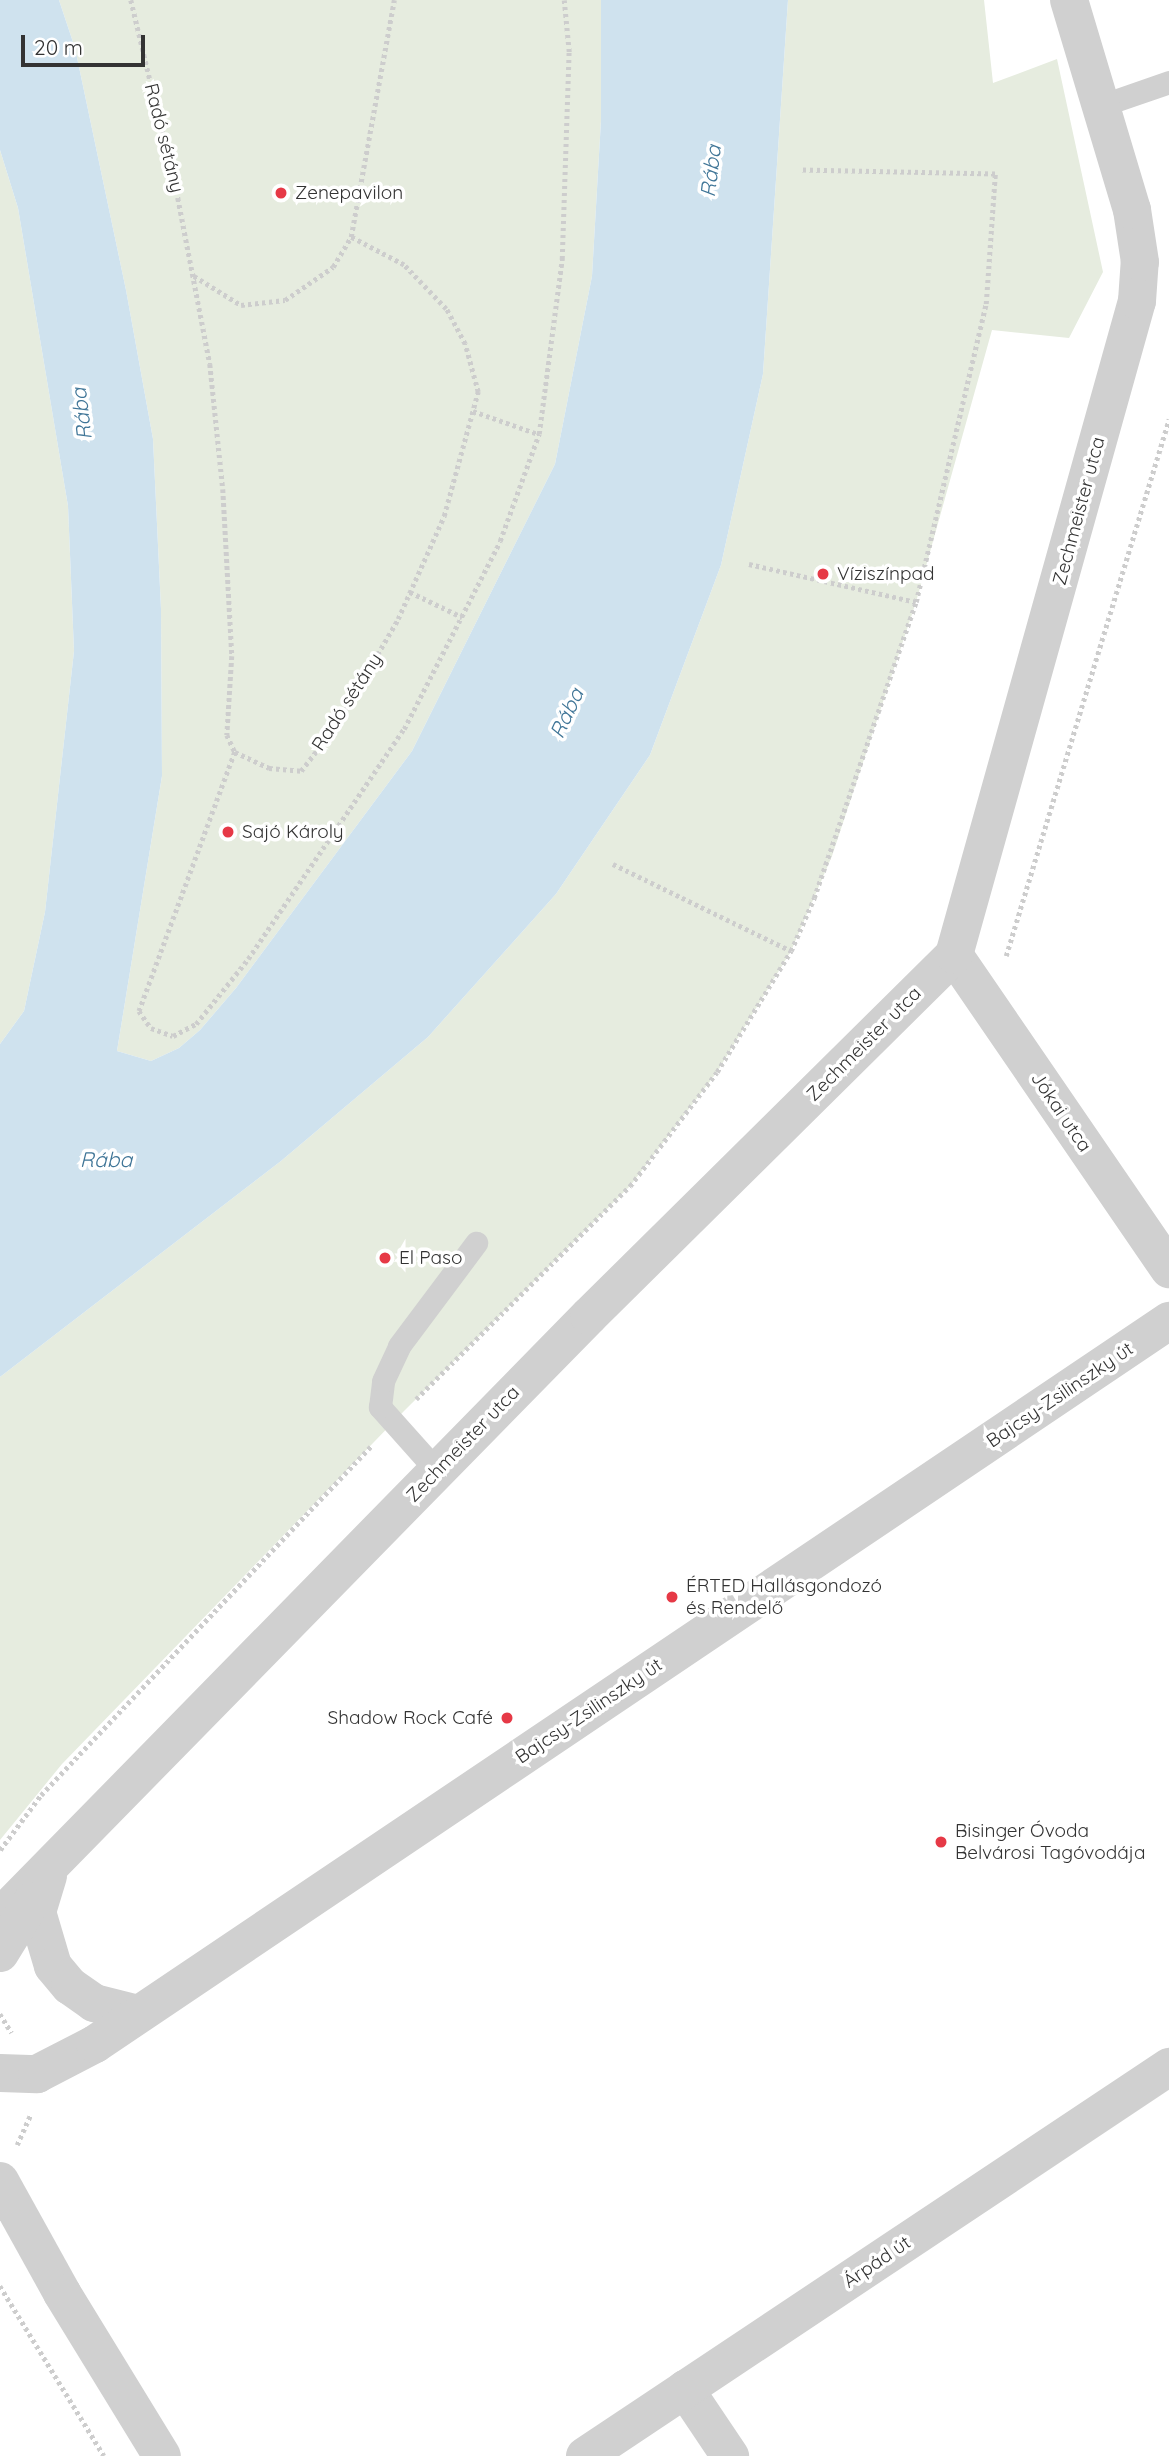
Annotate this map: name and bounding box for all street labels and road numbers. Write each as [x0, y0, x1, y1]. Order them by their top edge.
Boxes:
street label: Radó sétány [139, 81, 189, 195]
street label: Zechmeister utca [1048, 434, 1110, 588]
street label: Radó sétány [307, 649, 387, 755]
street label: Zechmeister utca [802, 982, 926, 1106]
street label: Jókai utca [1026, 1068, 1096, 1156]
street label: Bajcsy-Zsilinszky út [982, 1337, 1138, 1453]
street label: Zechmeister utca [402, 1381, 524, 1507]
street label: Bajcsy-Zsilinszky út [511, 1653, 667, 1769]
street label: Árpád út [839, 2231, 915, 2293]

